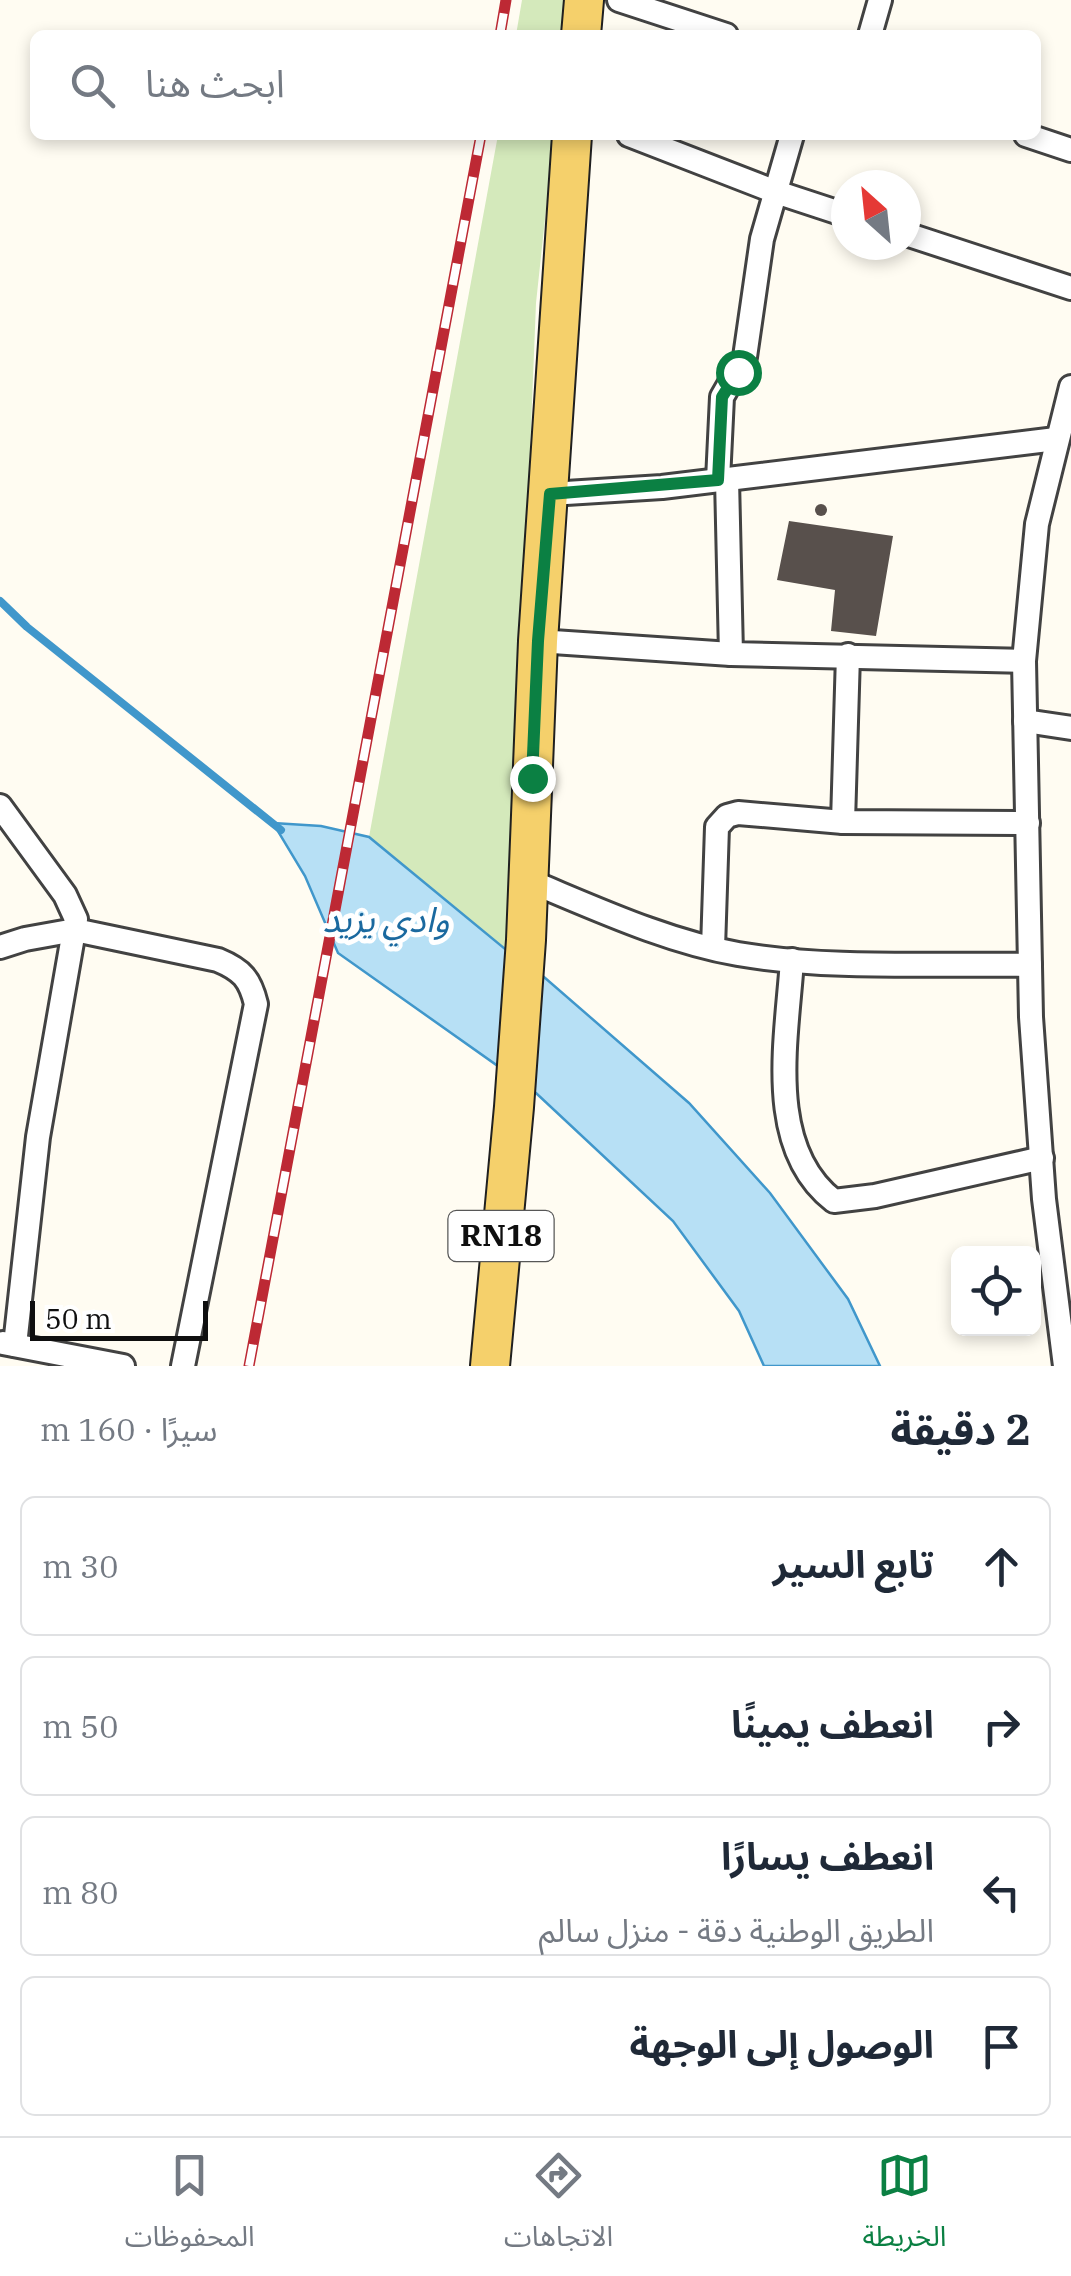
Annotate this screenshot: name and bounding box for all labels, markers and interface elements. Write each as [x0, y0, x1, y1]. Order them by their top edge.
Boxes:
search box [30, 30, 1041, 140]
icon: search [65, 58, 120, 113]
text: ابحث هنا [145, 58, 285, 107]
north arrow [831, 170, 921, 260]
route start [716, 350, 762, 396]
route end [510, 756, 556, 802]
water label: وادي يزيد [322, 896, 450, 947]
road number: RN18 [448, 1211, 554, 1261]
map controls [951, 1246, 1041, 1336]
button: locate [951, 1246, 1041, 1336]
scale bar [30, 1296, 208, 1340]
text: 50 m [45, 1300, 112, 1337]
text: 2 دقيقة [890, 1402, 1031, 1457]
text: سيرًا · 160 m [40, 1408, 217, 1450]
text: تابع السير [773, 1539, 934, 1588]
icon: ahead [974, 1539, 1029, 1594]
text: 30 m [42, 1545, 118, 1587]
text: انعطف يمينًا [731, 1699, 934, 1748]
icon: right [974, 1699, 1029, 1754]
text: 50 m [42, 1705, 118, 1747]
text: انعطف يسارًا [721, 1831, 934, 1880]
icon: left [974, 1865, 1029, 1920]
text: 80 m [42, 1871, 118, 1913]
text: الطريق الوطنية دقة - منزل سالم [539, 1909, 934, 1951]
text: الوصول إلى الوجهة [629, 2019, 934, 2068]
icon: arrive [974, 2019, 1029, 2074]
tab: المحفوظات [125, 2148, 255, 2267]
tab: الاتجاهات [504, 2148, 613, 2267]
tab: الخريطة [862, 2148, 946, 2267]

